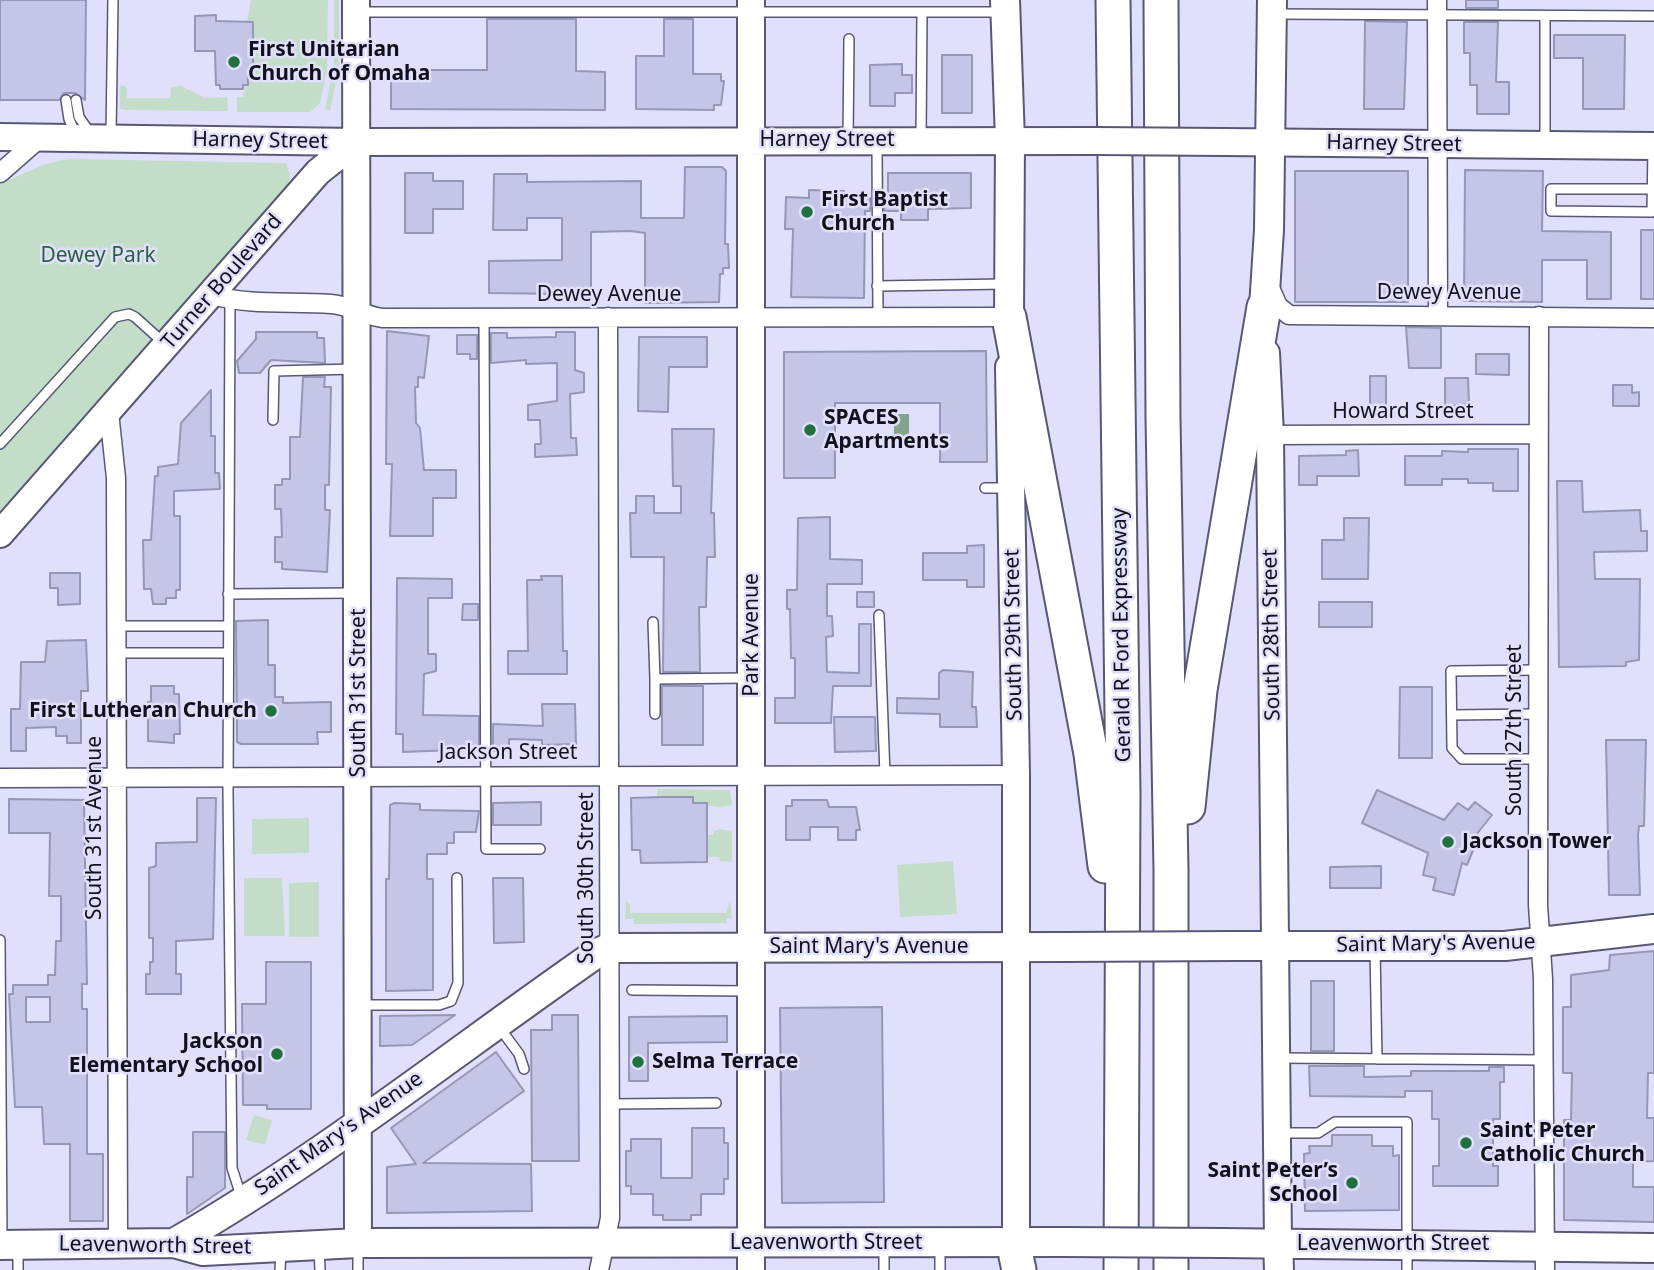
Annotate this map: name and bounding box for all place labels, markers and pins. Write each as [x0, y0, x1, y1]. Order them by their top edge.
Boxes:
place label: First Unitarian Church of Omaha [248, 37, 430, 87]
marker: First Unitarian Church of Omaha [226, 54, 242, 70]
place label: First Baptist Church [821, 187, 948, 237]
marker: First Baptist Church [799, 204, 815, 220]
place label: SPACES Apartments [824, 405, 949, 455]
marker: SPACES Apartments [802, 422, 818, 438]
place label: First Lutheran Church [29, 698, 257, 724]
marker: First Lutheran Church [263, 703, 279, 719]
place label: Jackson Tower [1462, 829, 1611, 855]
marker: Jackson Tower [1440, 834, 1456, 850]
place label: Jackson Elementary School [69, 1029, 263, 1079]
marker: Jackson Elementary School [269, 1046, 285, 1062]
place label: Selma Terrace [652, 1049, 798, 1075]
marker: Selma Terrace [630, 1054, 646, 1070]
place label: Saint Peter Catholic Church [1480, 1118, 1645, 1168]
marker: Saint Peter Catholic Church [1458, 1135, 1474, 1151]
place label: Saint Peter’s School [1207, 1158, 1338, 1208]
marker: Saint Peter’s School [1344, 1175, 1360, 1191]

